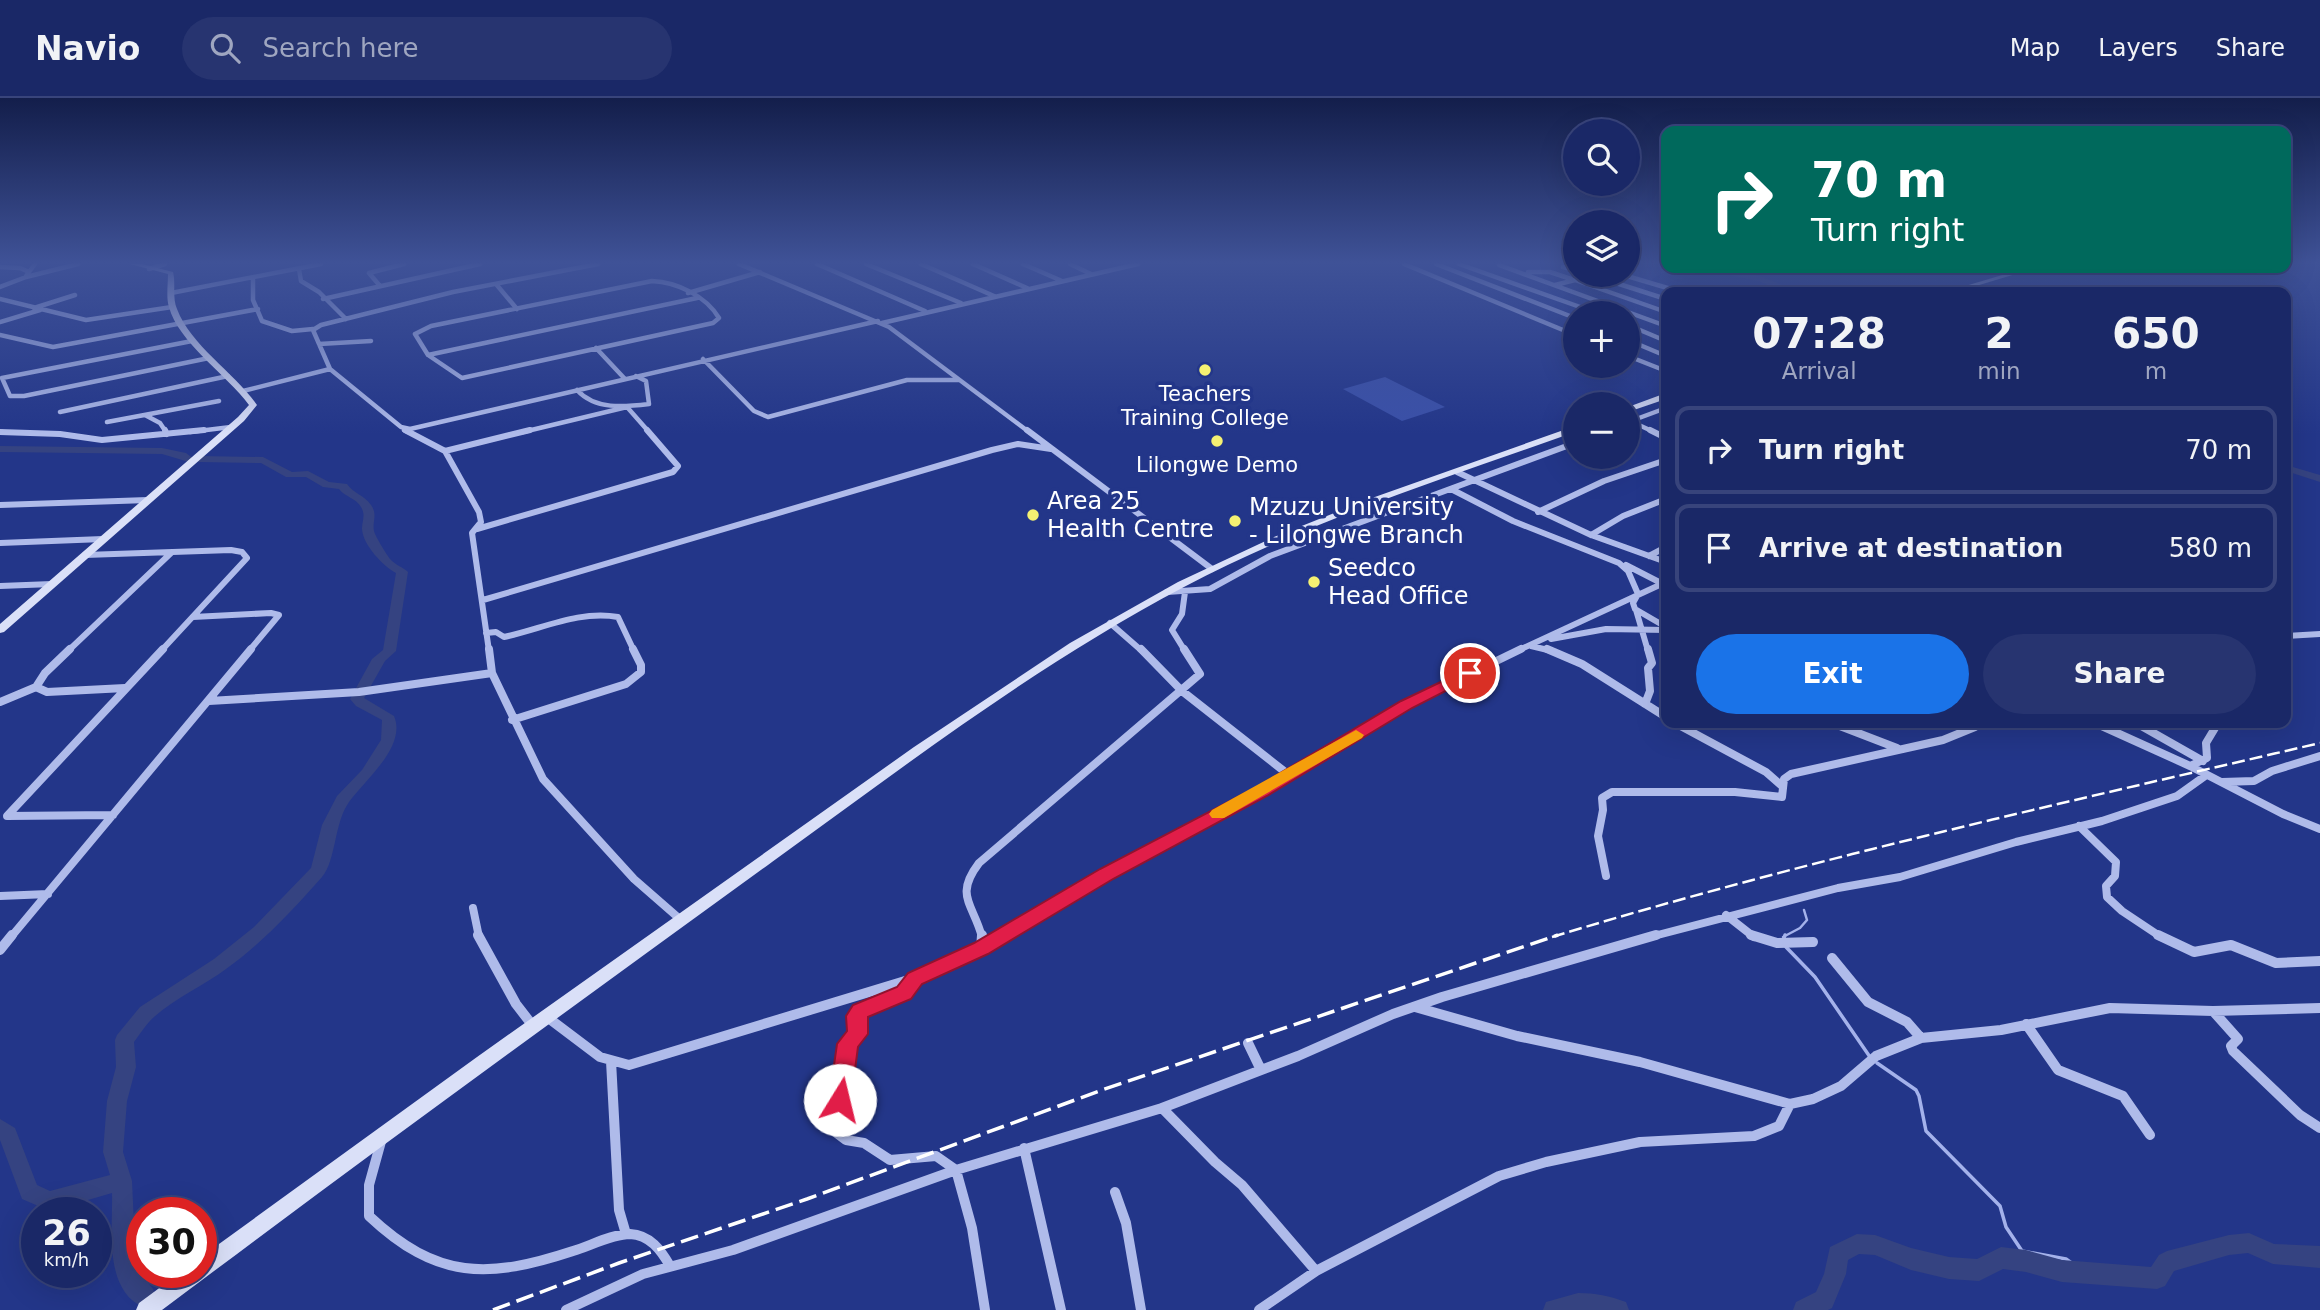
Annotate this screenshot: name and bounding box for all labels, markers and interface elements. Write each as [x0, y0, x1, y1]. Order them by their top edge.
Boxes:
search box [182, 17, 672, 80]
text: Navio [35, 29, 140, 68]
icon: search [206, 29, 244, 67]
text: Search here [262, 33, 419, 63]
text: Map [2010, 34, 2060, 62]
text: Layers [2098, 34, 2178, 62]
text: Share [2216, 34, 2285, 62]
map controls [1563, 119, 1640, 469]
button: search [1563, 119, 1640, 196]
text: 70 m [1811, 152, 1947, 209]
icon: right [1696, 154, 1787, 245]
button: layers [1563, 210, 1640, 287]
text: Turn right [1811, 211, 1964, 249]
button: + [1563, 301, 1640, 378]
text: 07:28 [1752, 309, 1886, 358]
text: 2 [1984, 309, 2014, 358]
text: 650 [2112, 309, 2200, 358]
text: Arrival [1782, 358, 1857, 384]
text: min [1977, 358, 2021, 384]
text: m [2145, 358, 2167, 384]
marker: Teachers Training College [1197, 362, 1213, 378]
place label: Teachers Training College [1120, 382, 1289, 430]
button: − [1563, 392, 1640, 469]
icon: right [1700, 431, 1738, 469]
marker: Lilongwe Demo [1209, 433, 1225, 449]
text: Turn right [1759, 435, 1904, 465]
text: 70 m [2185, 435, 2252, 465]
place label: Lilongwe Demo [1136, 453, 1298, 477]
place label: Area 25 Health Centre [1047, 487, 1214, 543]
place label: Mzuzu University - Lilongwe Branch [1249, 493, 1464, 549]
marker: Area 25 Health Centre [1025, 507, 1041, 523]
marker: Mzuzu University - Lilongwe Branch [1227, 513, 1243, 529]
icon: arrive [1700, 529, 1738, 567]
text: Arrive at destination [1759, 533, 2063, 563]
text: 580 m [2169, 533, 2252, 563]
place label: Seedco Head Office [1328, 554, 1468, 610]
marker: Seedco Head Office [1306, 574, 1322, 590]
button: Exit [1696, 634, 1969, 714]
button: Share [1983, 634, 2256, 714]
pin [1440, 643, 1500, 703]
icon: arrive [1451, 654, 1489, 692]
position arrow [803, 1063, 877, 1137]
speed limit sign: 30 [126, 1197, 217, 1288]
text: 26 [42, 1213, 91, 1253]
text: km/h [44, 1249, 89, 1270]

